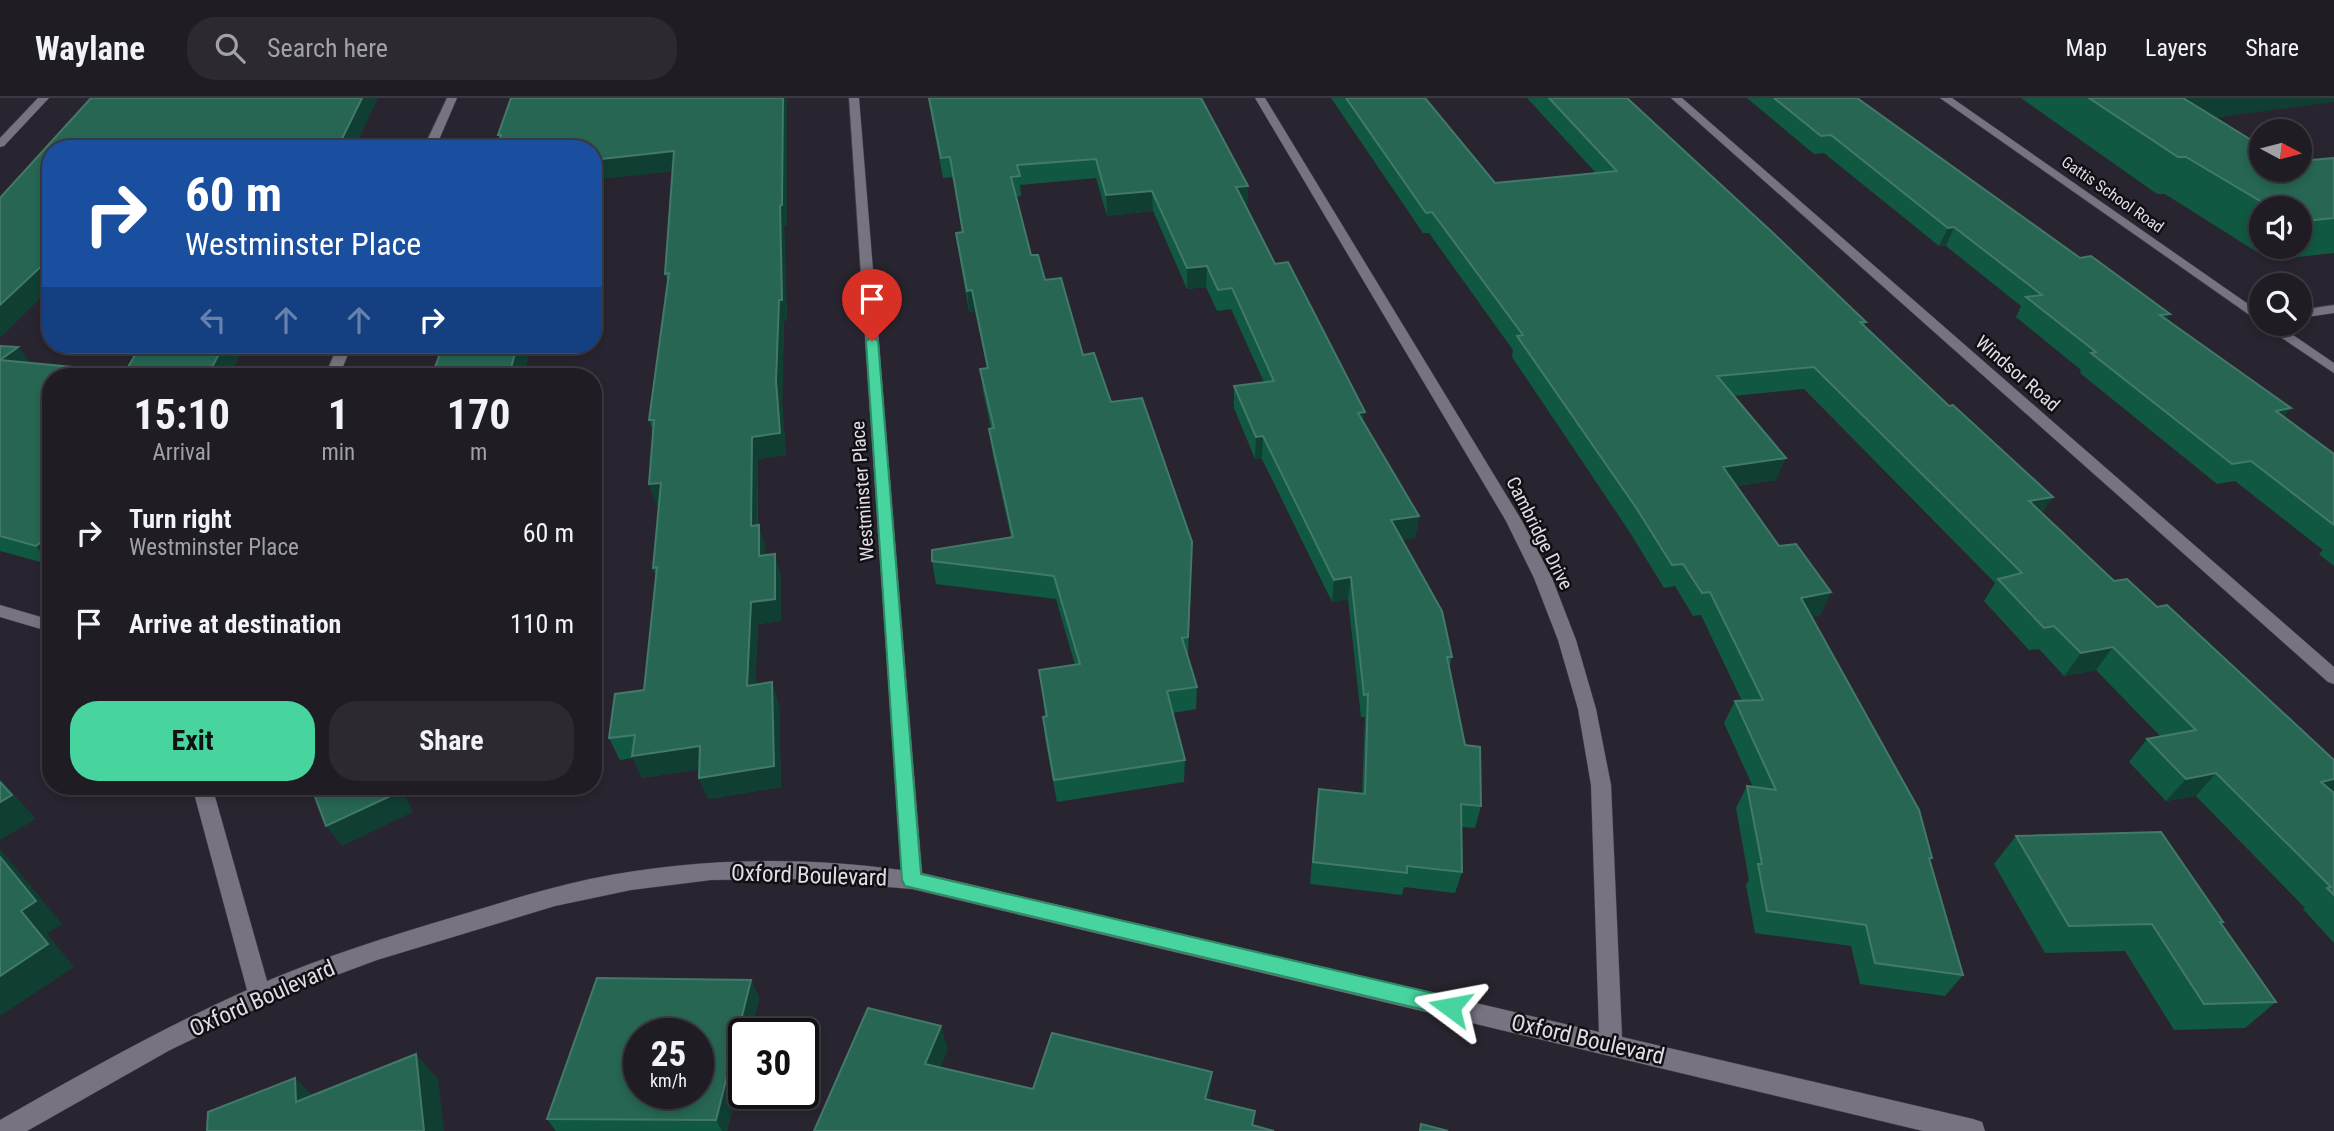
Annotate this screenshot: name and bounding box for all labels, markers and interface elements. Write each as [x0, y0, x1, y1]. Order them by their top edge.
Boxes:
search box [187, 17, 677, 80]
text: Waylane [35, 29, 145, 68]
icon: search [211, 29, 249, 67]
text: Search here [267, 33, 388, 63]
text: Map [2066, 34, 2107, 62]
text: Layers [2145, 34, 2207, 62]
text: Share [2245, 34, 2299, 62]
north arrow [2249, 119, 2312, 182]
map controls [2249, 119, 2312, 336]
street label: Gattis School Road [2058, 152, 2167, 237]
text: 60 m [185, 166, 282, 223]
icon: right [70, 168, 161, 259]
button: sound [2249, 196, 2312, 259]
text: Westminster Place [185, 225, 421, 263]
pin [842, 269, 902, 341]
button: search [2249, 273, 2312, 336]
icon: arrive [853, 280, 891, 318]
icon: left [194, 301, 232, 339]
icon: ahead [267, 301, 305, 339]
icon: ahead [340, 301, 378, 339]
icon: right [413, 301, 451, 339]
street label: Windsor Road [1971, 331, 2064, 416]
text: 15:10 [134, 390, 230, 439]
text: 1 [328, 390, 349, 439]
text: 170 [447, 390, 510, 439]
street label: Westminster Place [846, 420, 879, 562]
text: Arrival [152, 439, 211, 466]
text: min [321, 439, 355, 466]
text: m [470, 439, 487, 466]
street label: Cambridge Drive [1501, 473, 1578, 594]
text: Turn right [129, 504, 231, 534]
icon: right [70, 514, 108, 552]
text: 60 m [523, 518, 574, 548]
text: Westminster Place [129, 534, 299, 561]
icon: arrive [70, 605, 108, 643]
text: Arrive at destination [129, 609, 341, 639]
text: 110 m [510, 609, 574, 639]
button: Exit [70, 701, 315, 781]
button: Share [329, 701, 574, 781]
street label: Oxford Boulevard [730, 859, 888, 892]
street label: Oxford Boulevard [185, 954, 339, 1043]
position arrow [1413, 970, 1487, 1044]
street label: Oxford Boulevard [1509, 1009, 1667, 1070]
speed limit sign: 30 [728, 1018, 819, 1109]
text: 25 [651, 1034, 686, 1075]
text: km/h [650, 1070, 687, 1091]

